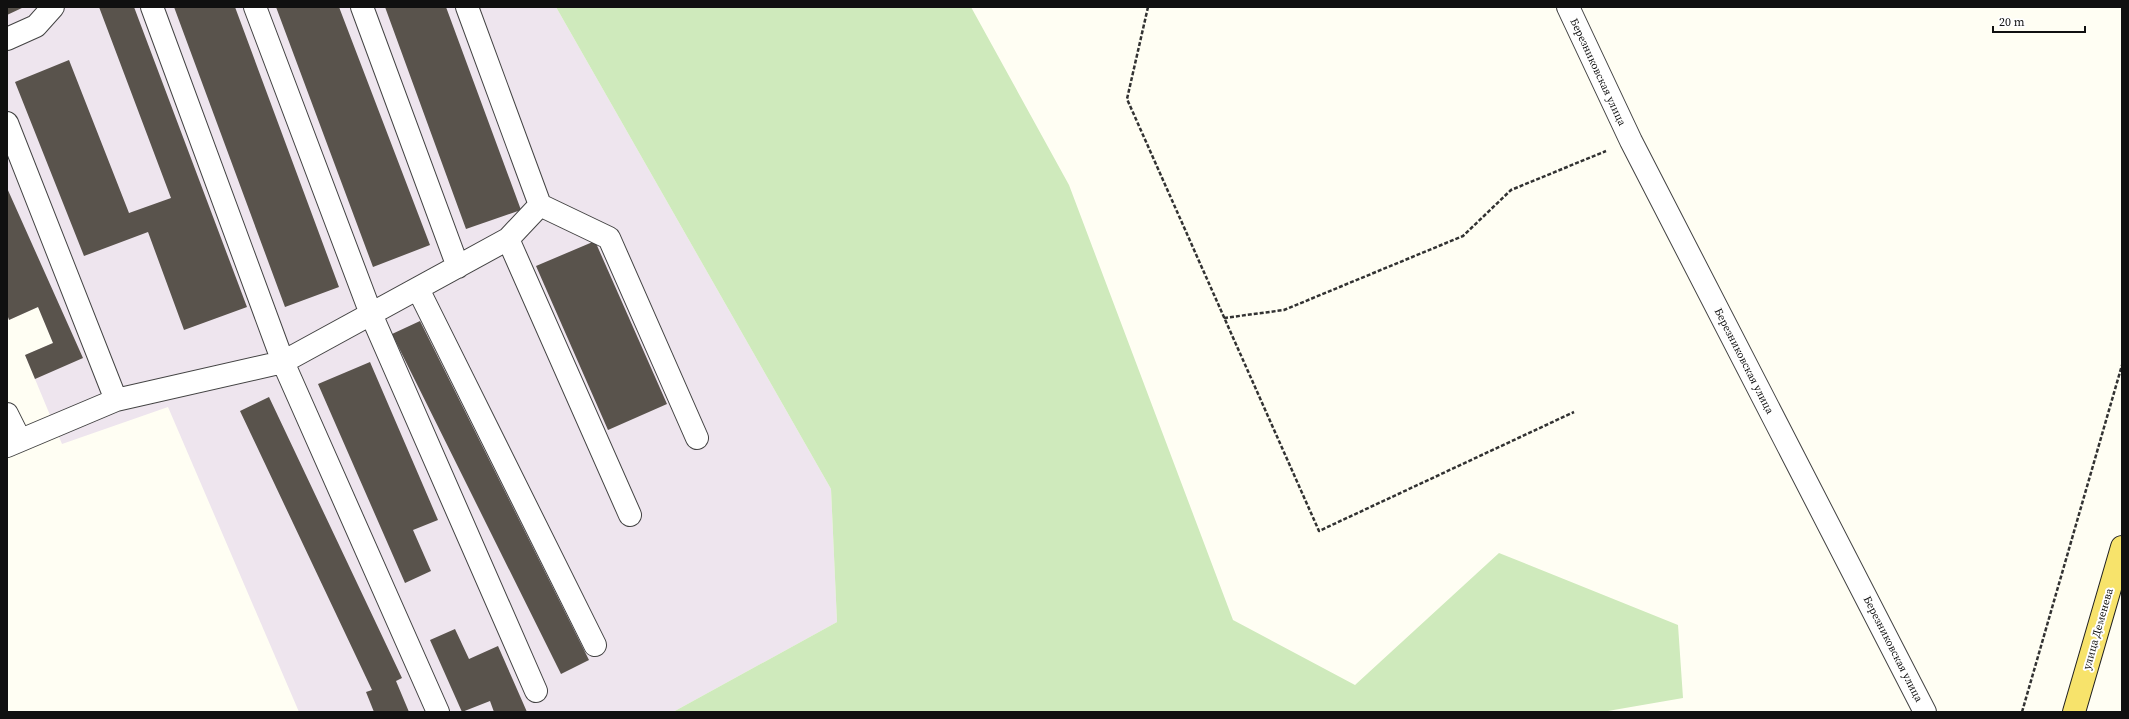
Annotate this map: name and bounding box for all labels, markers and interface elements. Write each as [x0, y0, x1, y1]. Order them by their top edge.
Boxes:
scale bar [1993, 8, 2085, 34]
text: 20 m [1999, 14, 2025, 30]
street label: Березниковская улица [1566, 16, 1630, 129]
street label: Березниковская улица [1711, 305, 1777, 417]
street label: улица Деменева [2079, 586, 2117, 671]
street label: Березниковская улица [1860, 593, 1926, 705]

